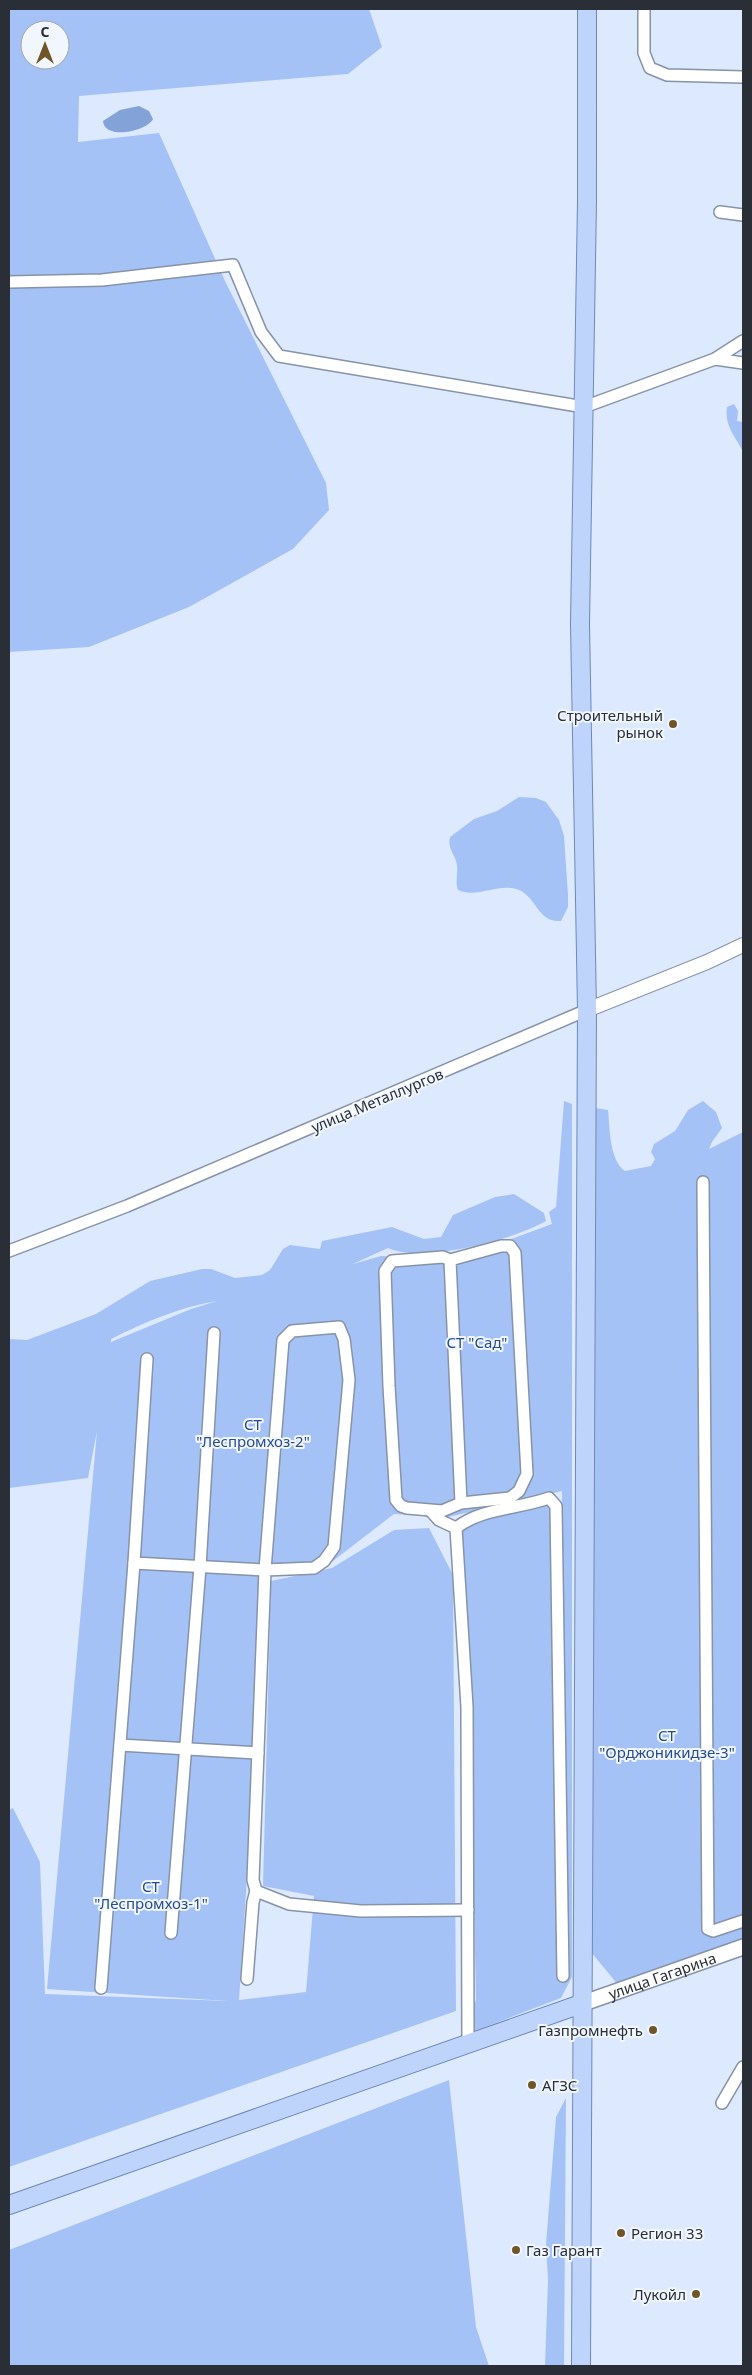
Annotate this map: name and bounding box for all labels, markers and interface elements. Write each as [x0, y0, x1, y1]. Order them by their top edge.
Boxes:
north arrow [20, 20, 70, 70]
text: С [40, 22, 50, 41]
place label: Строительный рынок [557, 705, 663, 742]
marker: Строительный рынок [667, 718, 679, 730]
street label: улица Металлургов [308, 1063, 446, 1137]
park label: СТ "Сад" [447, 1332, 507, 1352]
park label: СТ "Леспромхоз-2" [196, 1414, 310, 1451]
park label: СТ "Орджоникидзе-3" [599, 1725, 735, 1762]
park label: СТ "Леспромхоз-1" [94, 1876, 208, 1913]
street label: улица Гагарина [606, 1947, 719, 2004]
place label: Газпромнефть [538, 2020, 643, 2040]
marker: Газпромнефть [647, 2024, 659, 2036]
place label: АГЗС [542, 2075, 577, 2095]
marker: АГЗС [526, 2079, 538, 2091]
place label: Регион 33 [631, 2223, 703, 2243]
marker: Регион 33 [615, 2227, 627, 2239]
place label: Газ Гарант [526, 2240, 602, 2260]
marker: Газ Гарант [510, 2244, 522, 2256]
place label: Лукойл [633, 2284, 686, 2304]
marker: Лукойл [690, 2288, 702, 2300]

